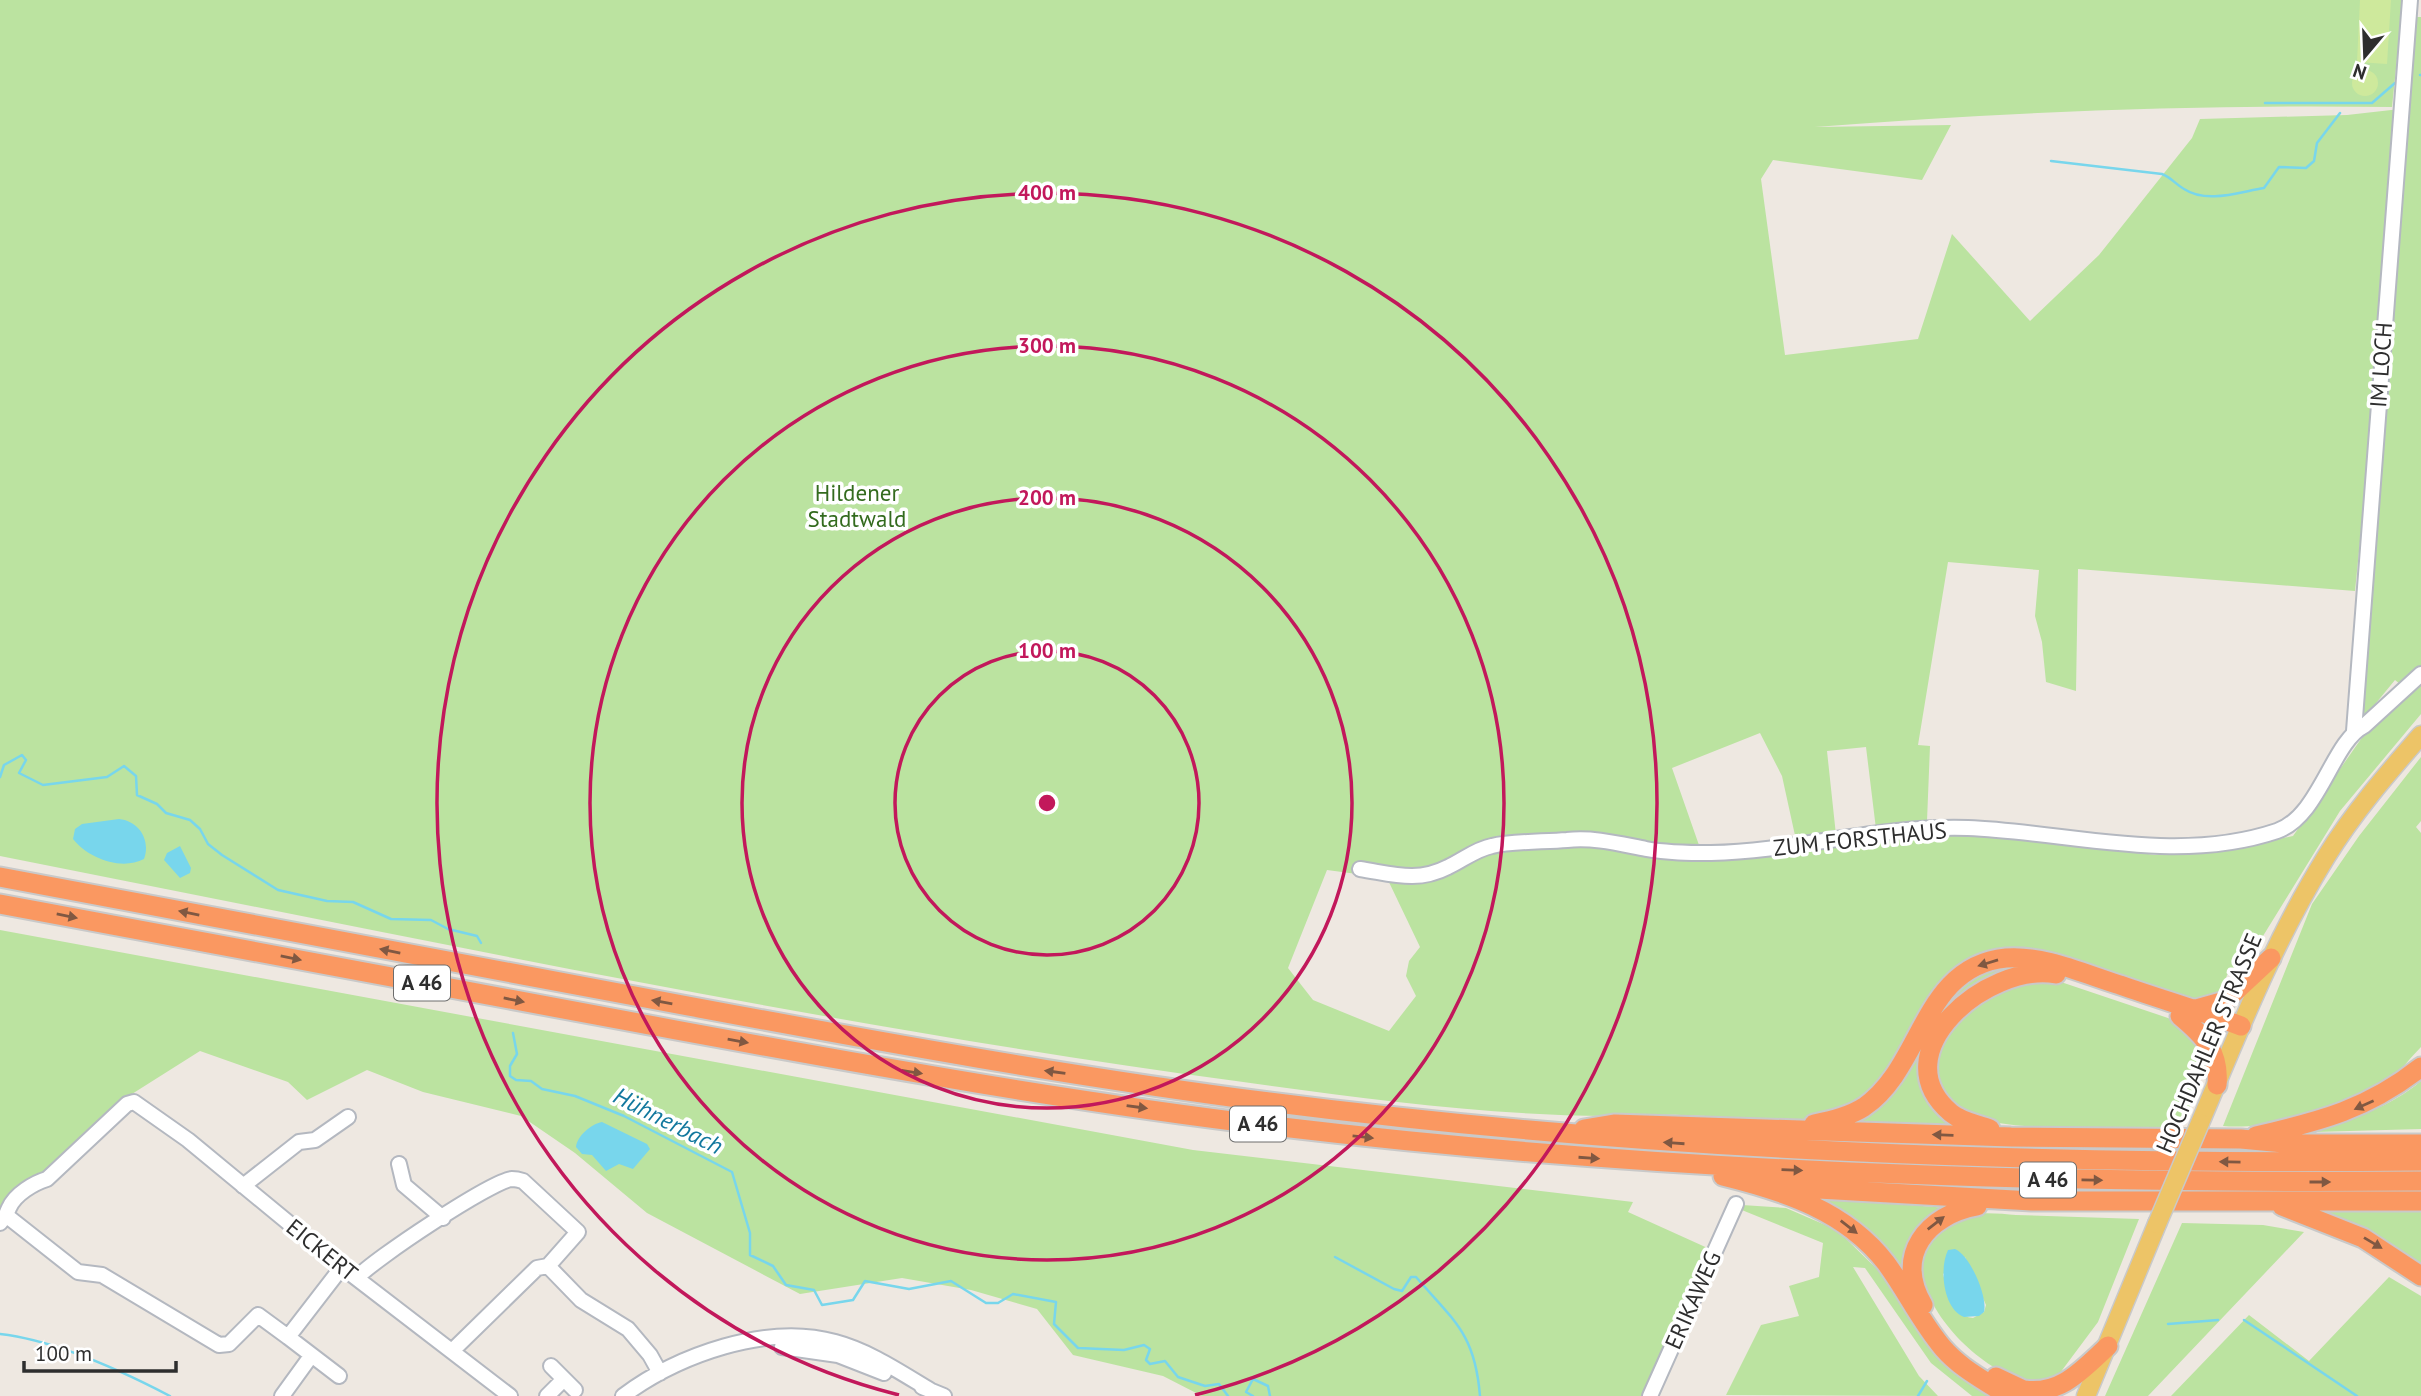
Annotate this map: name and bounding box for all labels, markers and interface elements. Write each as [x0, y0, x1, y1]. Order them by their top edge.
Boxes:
north arrow [2330, 21, 2400, 91]
text: N [2350, 59, 2369, 85]
text: 400 m [1018, 179, 1076, 206]
street label: IM LOCH [2363, 321, 2398, 409]
text: 300 m [1018, 332, 1076, 359]
park label: Hildener Stadtwald [808, 478, 907, 533]
text: 200 m [1018, 484, 1076, 511]
text: 100 m [1018, 637, 1076, 664]
centre of rings [1035, 791, 1059, 815]
street label: ZUM FORSTHAUS [1772, 815, 1948, 862]
one-way arrow [178, 907, 200, 918]
one-way arrow [56, 911, 78, 922]
street label: HOCHDAHLER STRASSE [2149, 929, 2268, 1157]
one-way arrow [379, 945, 401, 956]
one-way arrow [280, 953, 302, 964]
one-way arrow [1978, 958, 1999, 968]
road number: A 46 [394, 965, 450, 1000]
one-way arrow [503, 995, 525, 1006]
one-way arrow [650, 996, 672, 1007]
one-way arrow [727, 1036, 749, 1047]
one-way arrow [902, 1067, 924, 1078]
one-way arrow [1044, 1067, 1066, 1078]
water label: Hühnerbach [608, 1080, 728, 1161]
one-way arrow [2354, 1099, 2374, 1111]
one-way arrow [1126, 1102, 1148, 1113]
road number: A 46 [1230, 1106, 1286, 1142]
one-way arrow [1932, 1129, 1954, 1140]
one-way arrow [1352, 1131, 1374, 1142]
one-way arrow [1663, 1137, 1685, 1148]
one-way arrow [1578, 1153, 1600, 1164]
one-way arrow [2219, 1156, 2241, 1168]
road number: A 46 [2020, 1162, 2076, 1198]
one-way arrow [1781, 1165, 1803, 1176]
one-way arrow [2082, 1175, 2104, 1186]
one-way arrow [2309, 1176, 2331, 1187]
street label: EICKERT [281, 1212, 364, 1287]
one-way arrow [1927, 1217, 1945, 1231]
one-way arrow [1840, 1220, 1858, 1234]
one-way arrow [2363, 1237, 2382, 1250]
street label: ERIKAWEG [1658, 1246, 1727, 1353]
scale bar [24, 1330, 177, 1374]
text: 100 m [35, 1340, 92, 1367]

